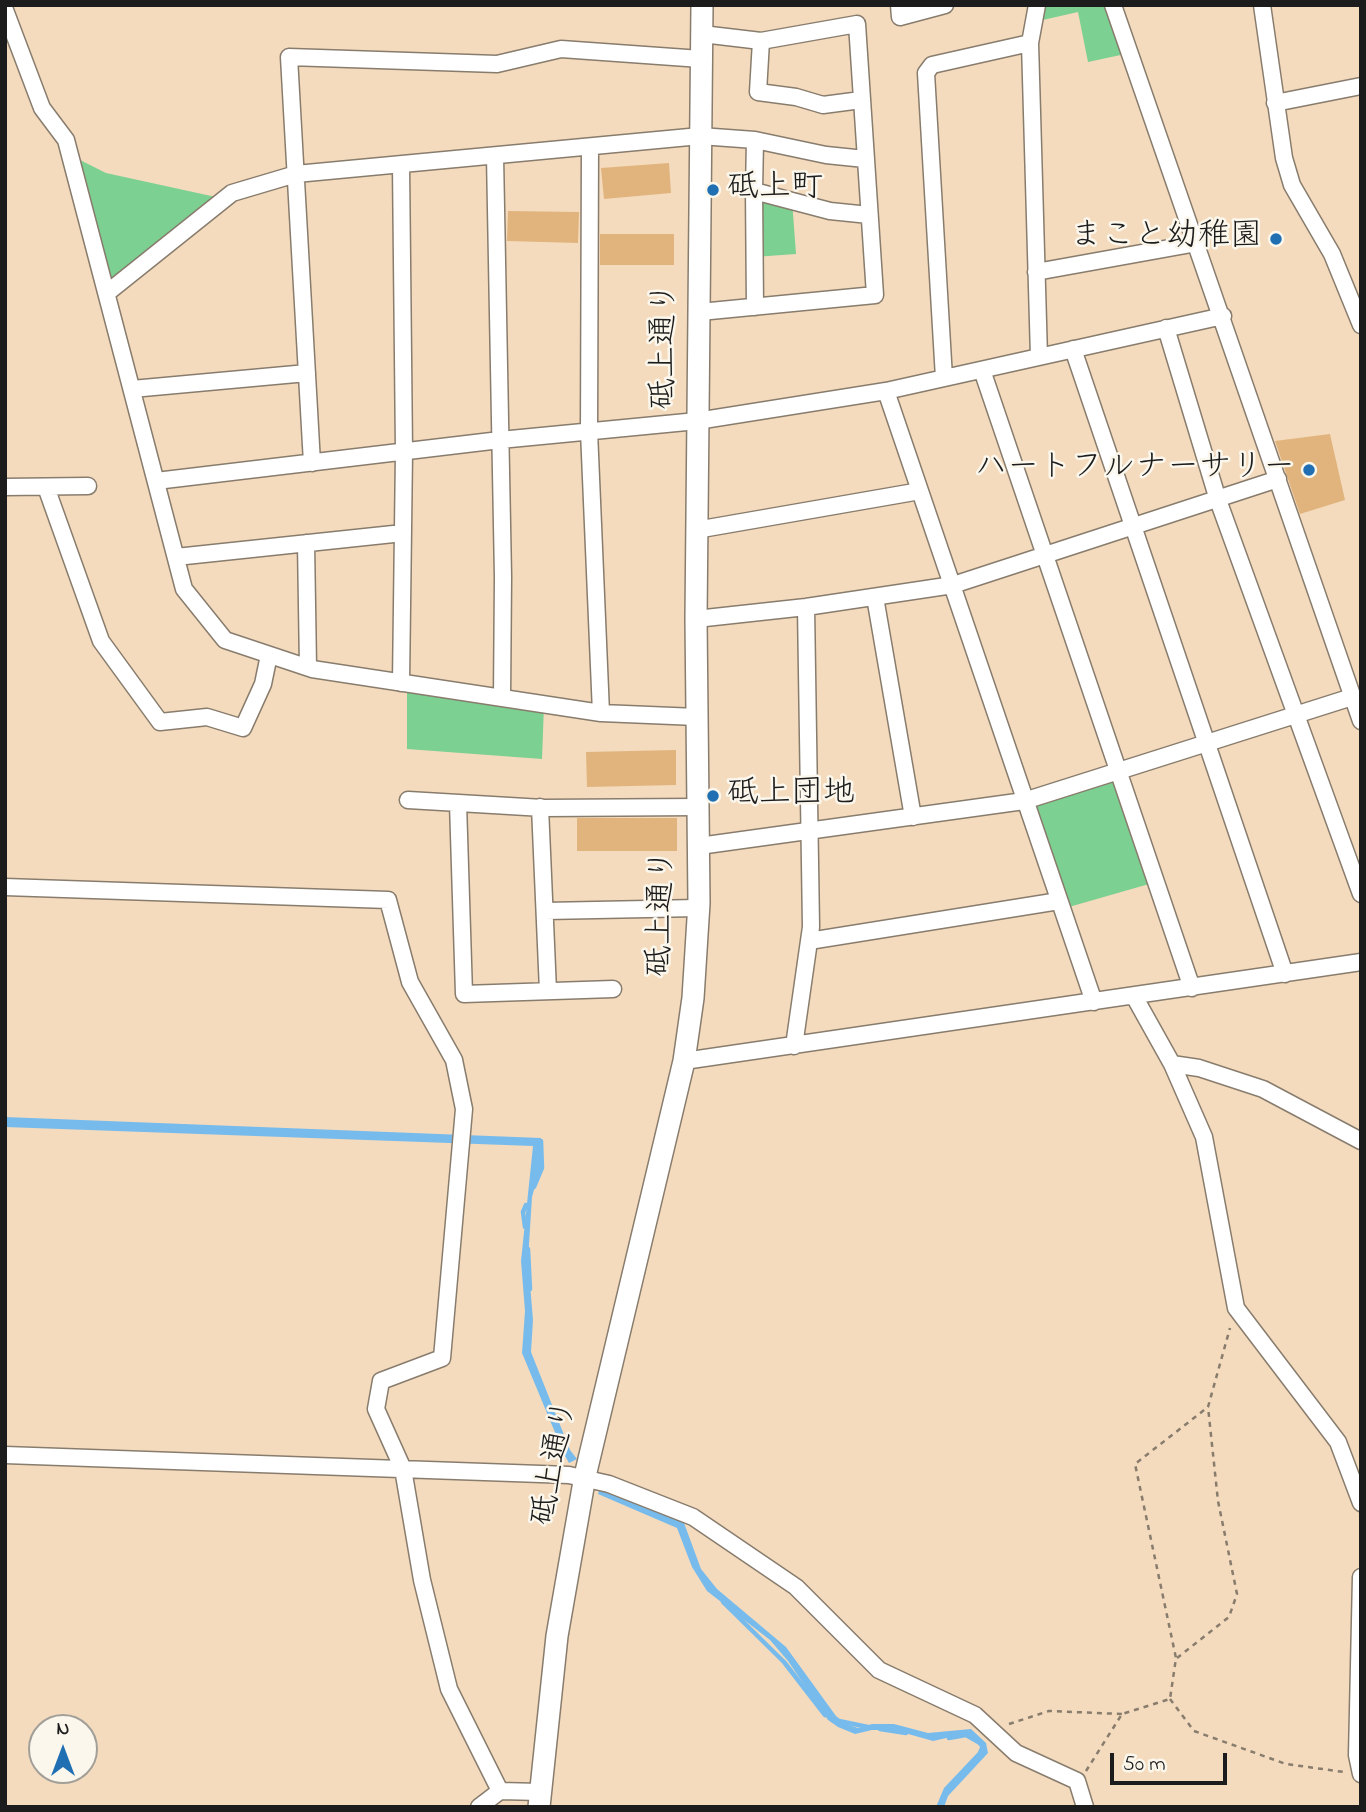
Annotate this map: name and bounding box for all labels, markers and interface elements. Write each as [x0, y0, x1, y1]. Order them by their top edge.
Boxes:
place label: 砥上町 [727, 171, 823, 209]
marker: 砥上町 [705, 182, 721, 198]
place label: まこと幼稚園 [1070, 220, 1262, 258]
marker: まこと幼稚園 [1268, 231, 1284, 247]
street label: 砥上通り [647, 282, 687, 410]
place label: ハートフルナーサリー [975, 451, 1295, 489]
marker: ハートフルナーサリー [1301, 462, 1317, 478]
place label: 砥上団地 [727, 777, 855, 815]
marker: 砥上団地 [705, 788, 721, 804]
street label: 砥上通り [643, 848, 685, 978]
street label: 砥上通り [526, 1397, 588, 1529]
north arrow [28, 1714, 98, 1784]
text: N [57, 1716, 69, 1743]
scale bar [1114, 1738, 1231, 1782]
text: 50 m [1123, 1750, 1166, 1780]

